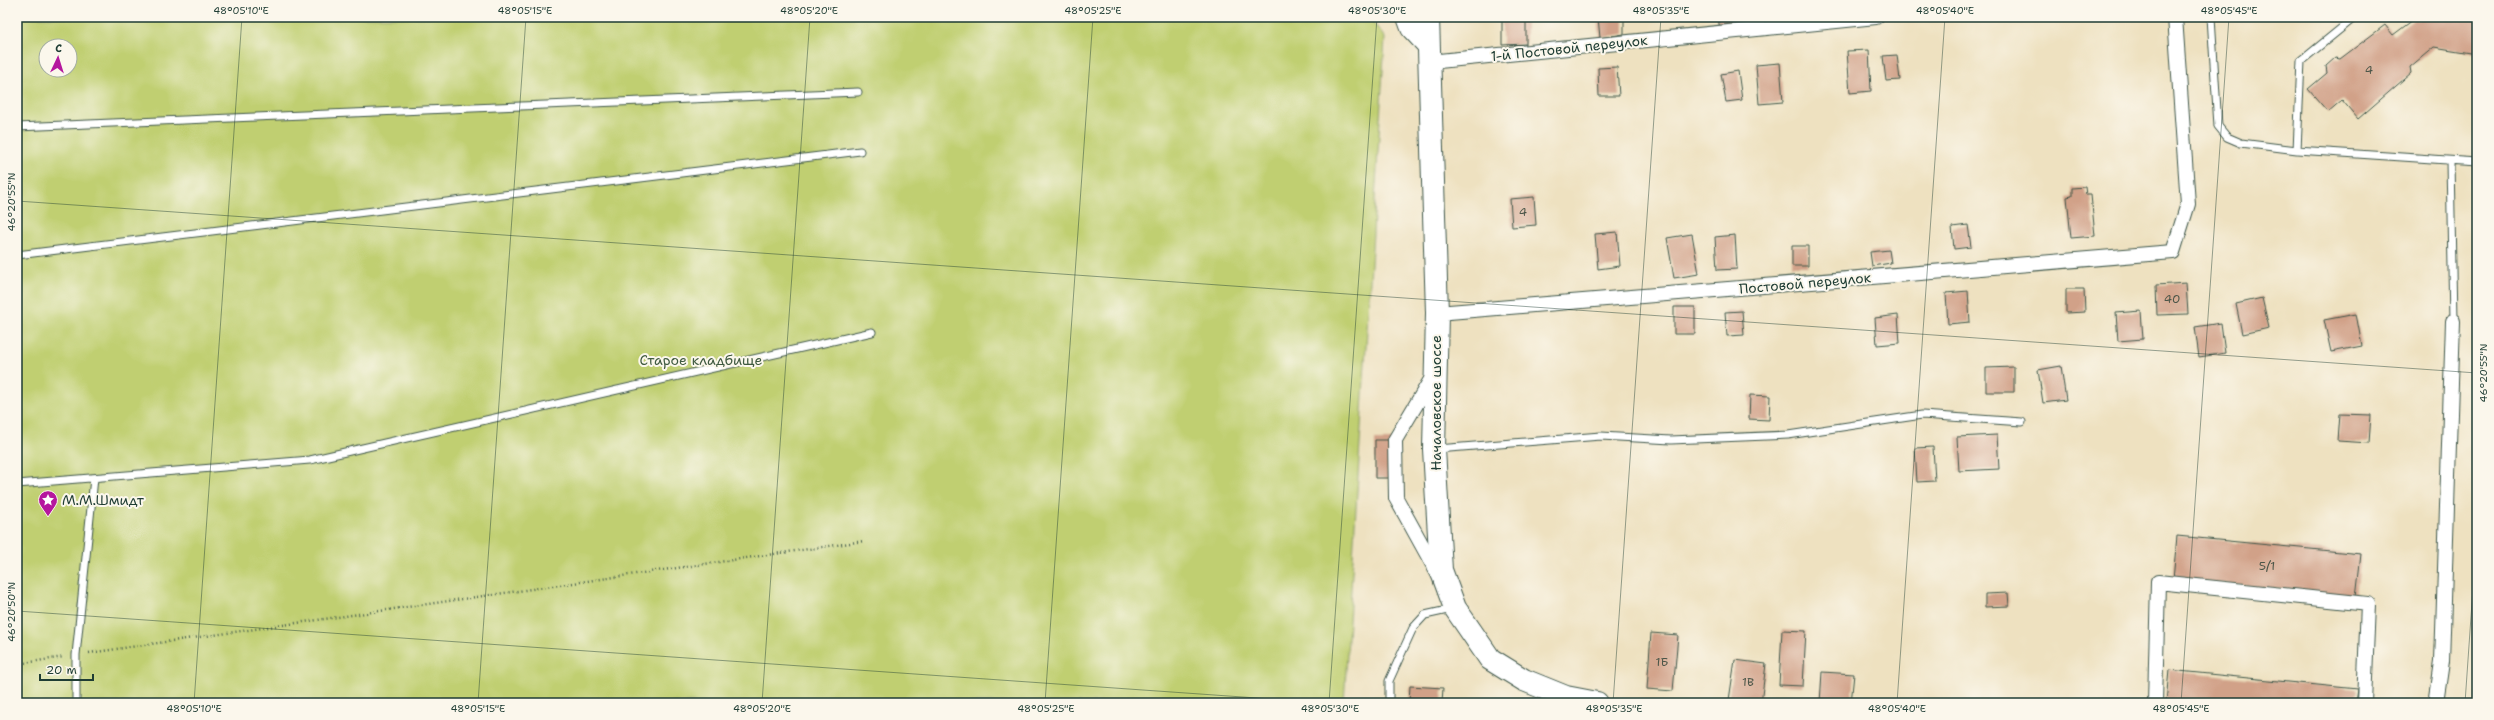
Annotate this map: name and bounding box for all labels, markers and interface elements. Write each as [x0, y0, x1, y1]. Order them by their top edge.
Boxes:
text: 48°05'10"E [213, 4, 269, 17]
text: 48°05'15"E [498, 4, 552, 17]
text: 48°05'20"E [780, 4, 838, 17]
text: 48°05'25"E [1064, 4, 1122, 17]
text: 48°05'30"E [1348, 4, 1406, 17]
text: 48°05'35"E [1632, 4, 1690, 17]
text: 48°05'40"E [1916, 4, 1974, 17]
text: 48°05'45"E [2200, 4, 2258, 17]
street label: 1-й Постовой переулок [1490, 31, 1649, 65]
north arrow [38, 38, 78, 78]
text: С [55, 41, 63, 56]
house number: 4 [2365, 62, 2373, 78]
text: 46°20'55"N [5, 173, 18, 231]
house number: 4 [1519, 204, 1527, 220]
street label: Постовой переулок [1738, 268, 1872, 298]
house number: 40 [2164, 291, 2180, 307]
street label: Началовское шоссе [1427, 335, 1445, 471]
text: 46°20'55"N [2477, 344, 2490, 402]
park label: Старое кладбище [639, 351, 763, 369]
place icon: М.М.Шмидт [37, 489, 59, 517]
place label: М.М.Шмидт [62, 491, 145, 509]
house number: 5/1 [2259, 558, 2275, 574]
text: 46°20'50"N [5, 582, 18, 642]
house number: 1Б [1656, 654, 1669, 670]
scale bar [40, 656, 93, 682]
text: 20 m [46, 662, 77, 678]
house number: 1В [1742, 674, 1754, 690]
text: 48°05'10"E [166, 702, 222, 715]
text: 48°05'15"E [451, 702, 505, 715]
text: 48°05'20"E [733, 702, 791, 715]
text: 48°05'25"E [1017, 702, 1075, 715]
text: 48°05'30"E [1301, 702, 1359, 715]
text: 48°05'35"E [1585, 702, 1643, 715]
text: 48°05'40"E [1868, 702, 1926, 715]
text: 48°05'45"E [2152, 702, 2210, 715]

